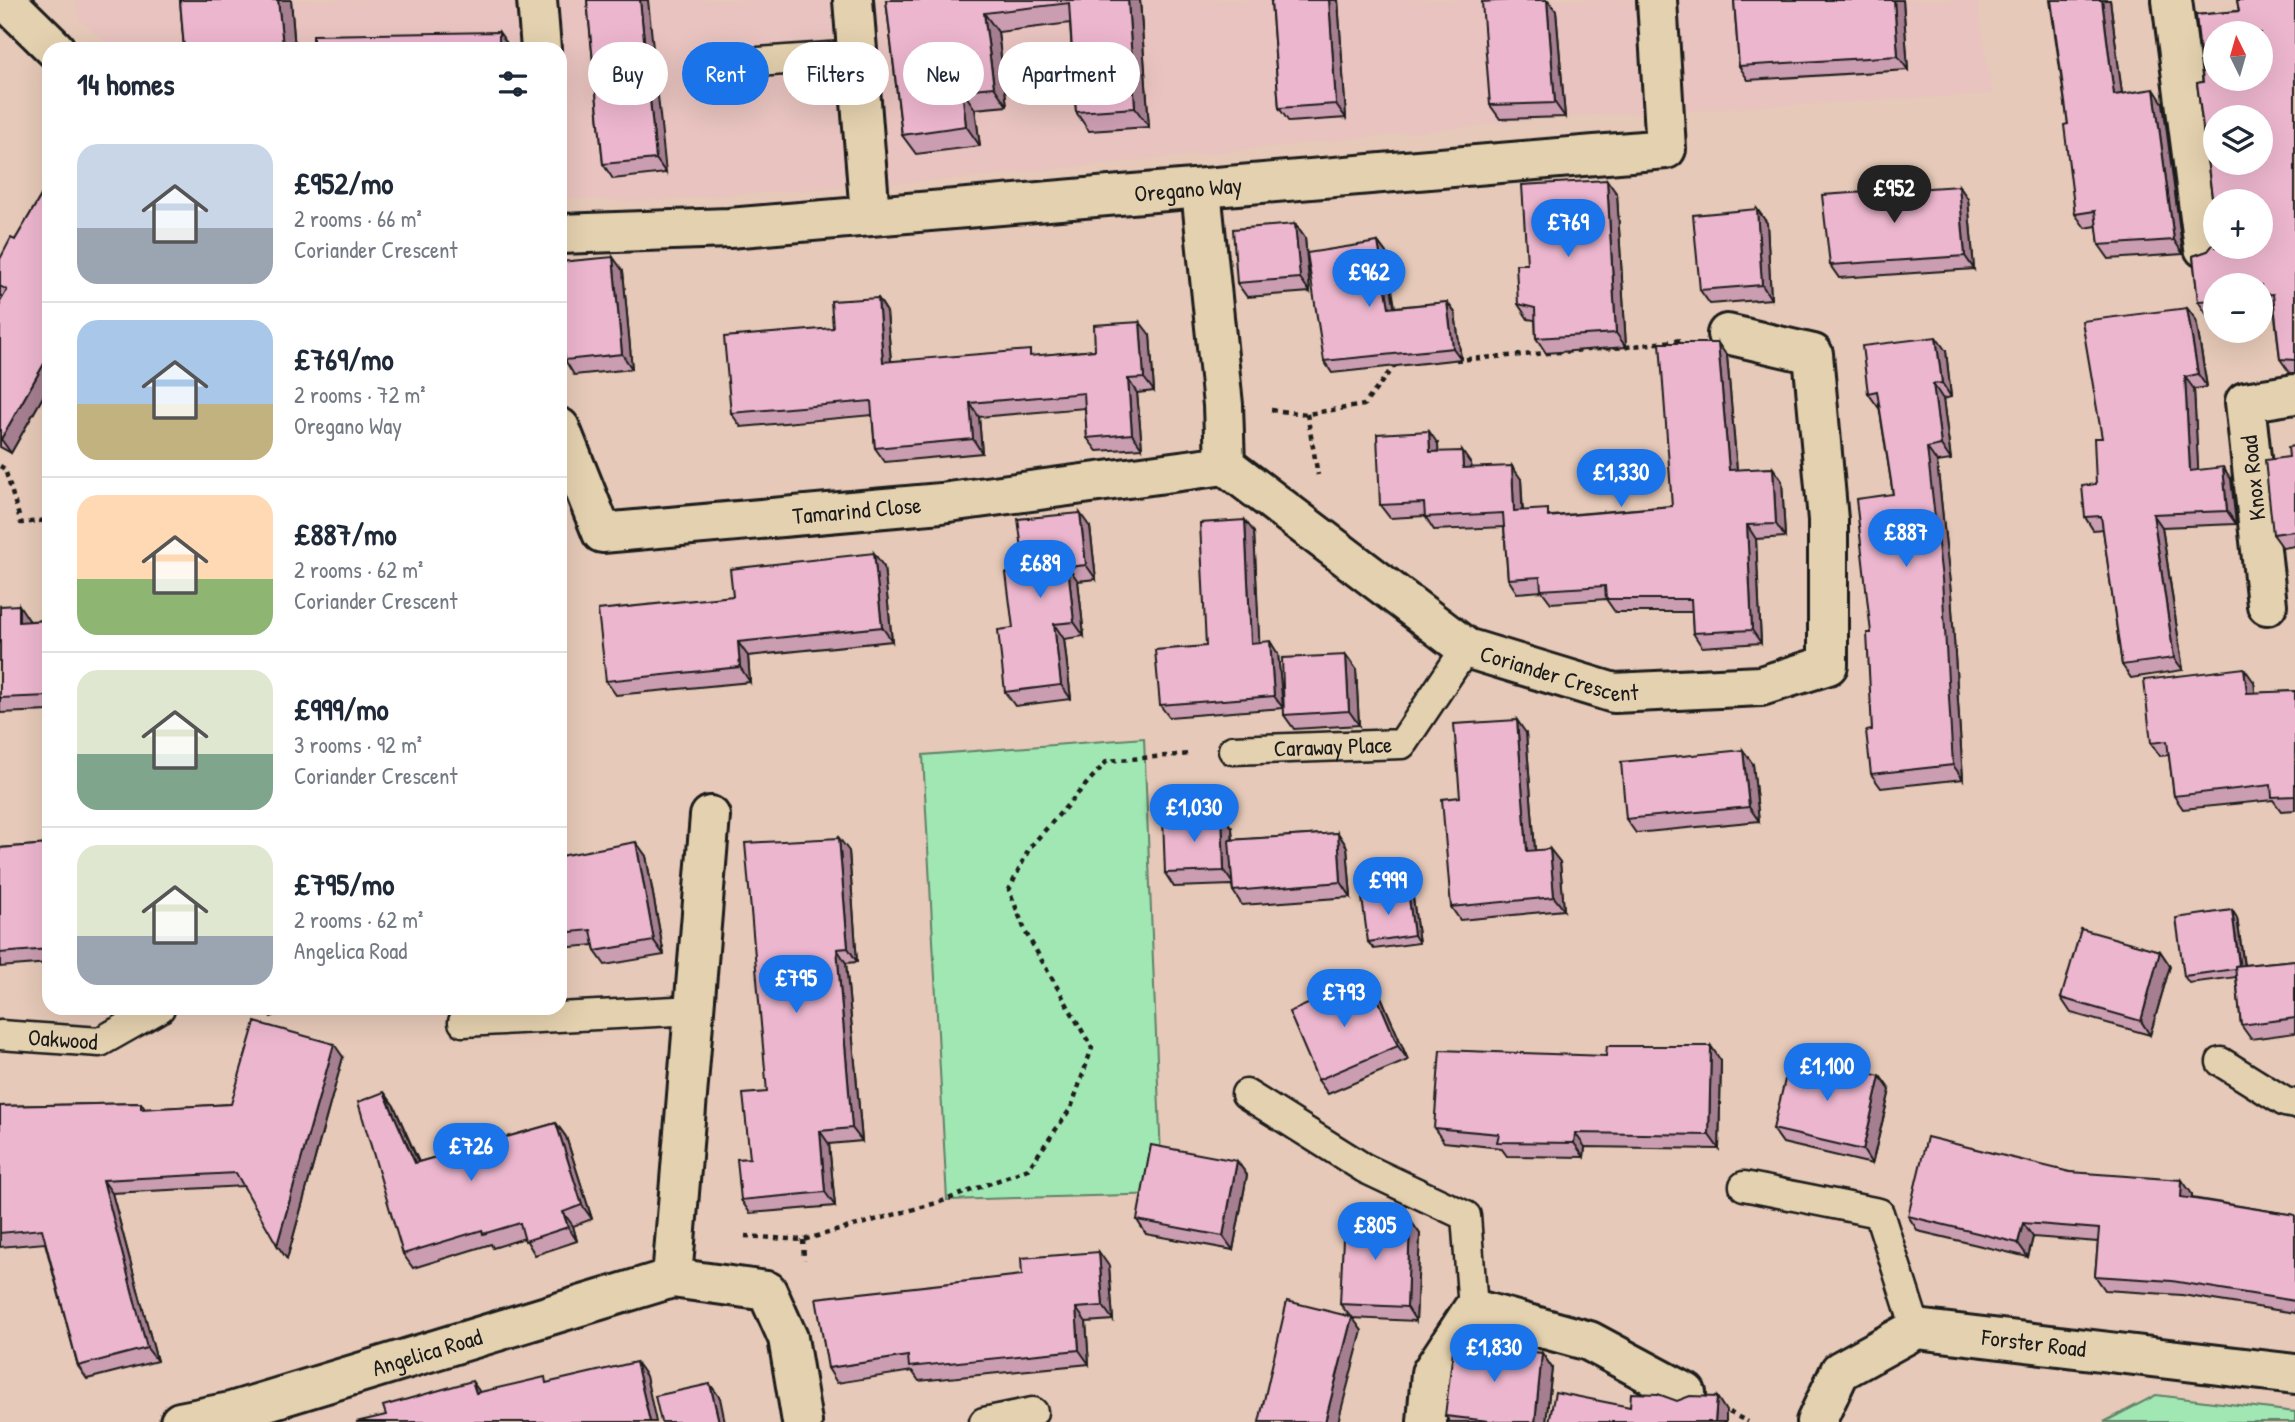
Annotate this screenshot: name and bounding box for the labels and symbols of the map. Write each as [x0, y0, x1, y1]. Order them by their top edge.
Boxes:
north arrow [2203, 21, 2273, 91]
pin: £952 [1853, 166, 1935, 225]
street label: Oregano Way [1133, 169, 1244, 209]
pin: £769 [1527, 200, 1609, 259]
pin: £962 [1328, 250, 1410, 309]
street label: Knox Road [2233, 434, 2272, 522]
pin: £1,330 [1564, 449, 1678, 509]
street label: Tamarind Close [791, 489, 923, 531]
pin: £887 [1865, 510, 1947, 569]
pin: £689 [999, 540, 1081, 600]
street label: Coriander Crescent [1476, 637, 1640, 708]
street label: Caraway Place [1273, 728, 1393, 764]
pin: £1,030 [1137, 784, 1251, 844]
pin: £999 [1347, 858, 1429, 917]
pin: £795 [755, 956, 837, 1015]
pin: £793 [1303, 970, 1385, 1029]
street label: Oakwood [27, 1021, 99, 1057]
pin: £1,100 [1770, 1044, 1884, 1103]
pin: £726 [430, 1124, 512, 1183]
pin: £805 [1334, 1202, 1416, 1262]
street label: Angelica Road [368, 1321, 486, 1383]
street label: Forster Road [1979, 1321, 2088, 1364]
pin: £1,830 [1437, 1324, 1551, 1384]

